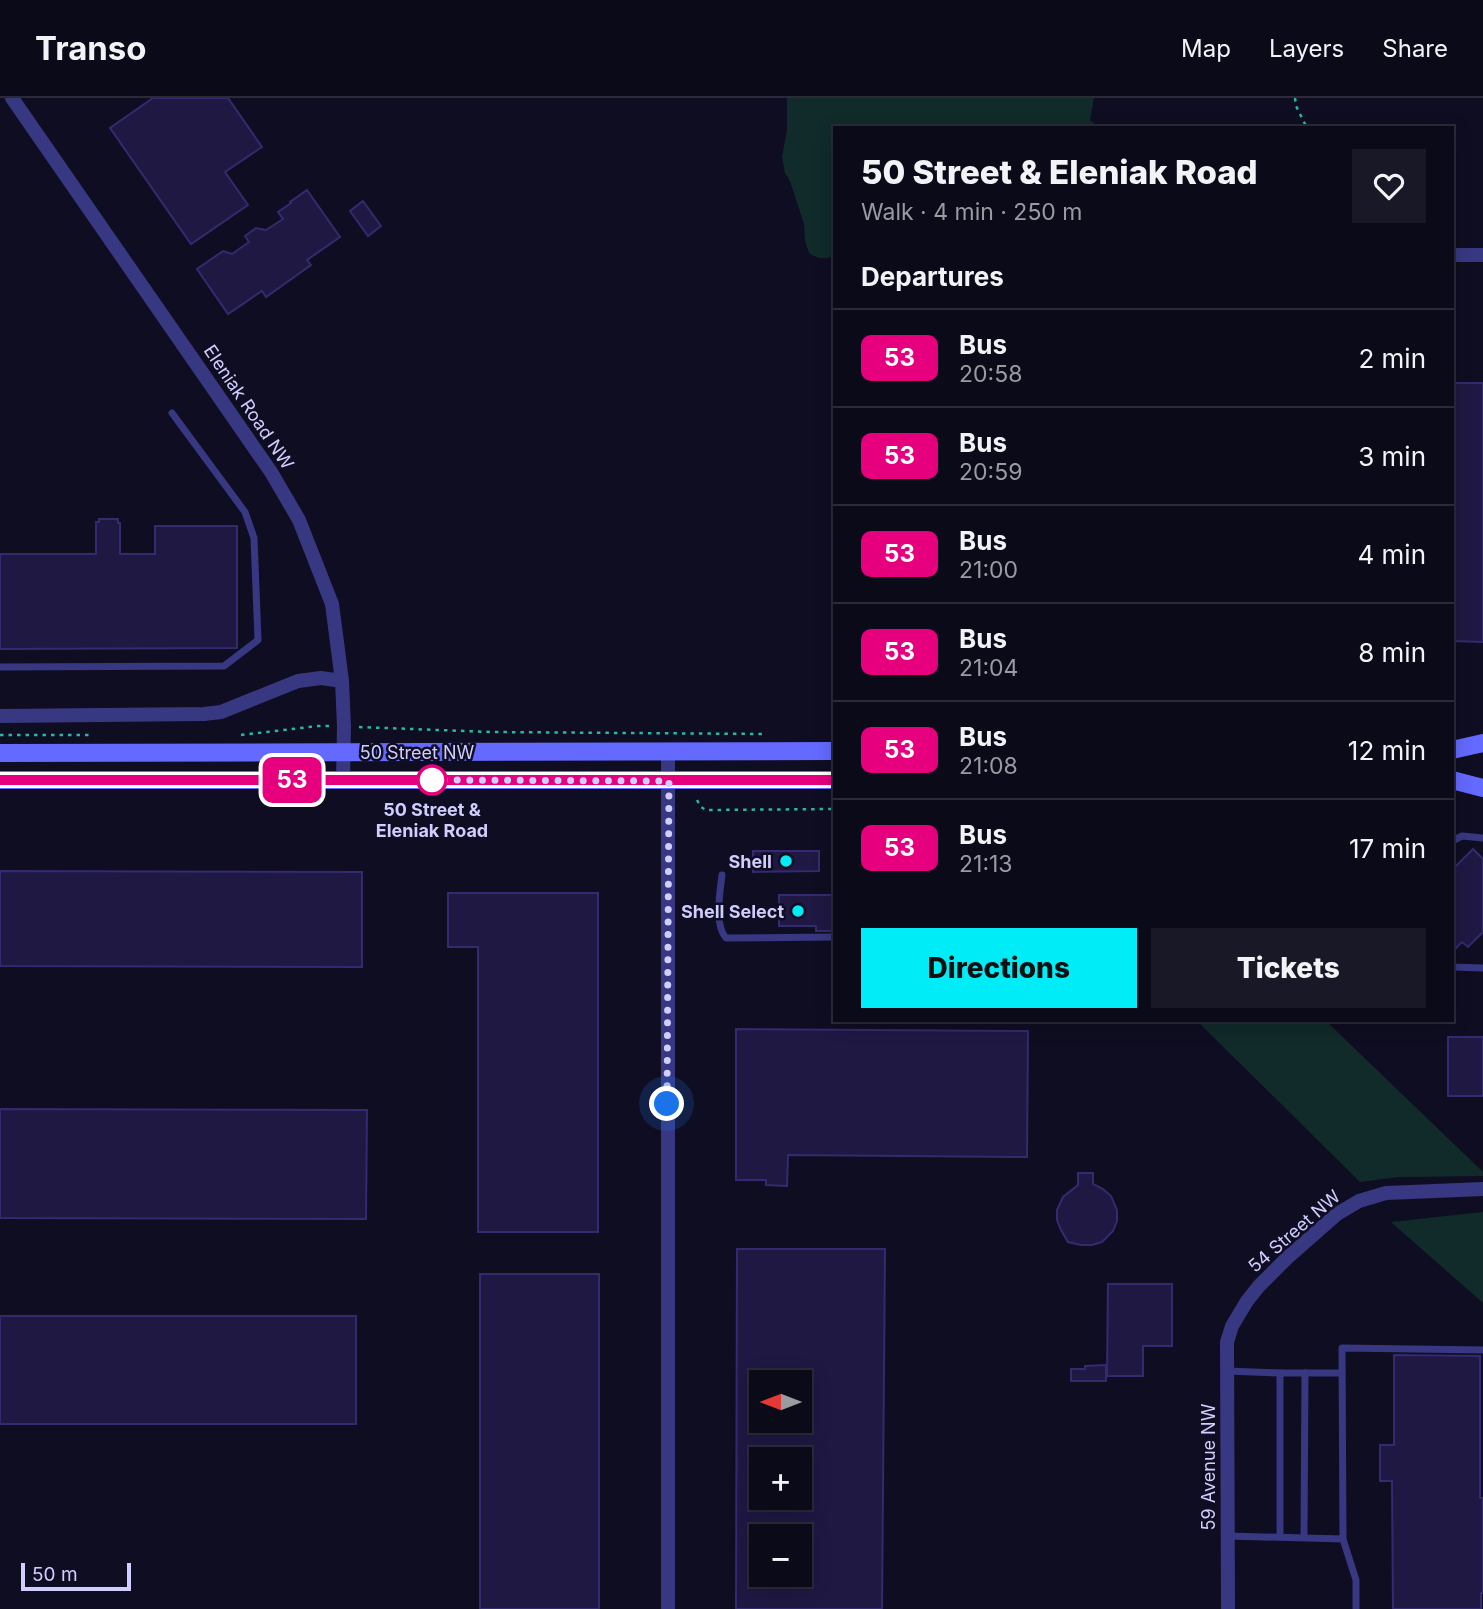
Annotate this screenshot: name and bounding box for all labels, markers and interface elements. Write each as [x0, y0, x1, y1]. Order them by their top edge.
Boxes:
text: Transo [35, 28, 147, 68]
text: Map [1181, 34, 1231, 63]
text: Layers [1269, 34, 1344, 63]
text: Share [1382, 34, 1448, 63]
button: heart [1352, 149, 1426, 223]
text: 50 Street & Eleniak Road [861, 152, 1258, 192]
text: Walk · 4 min · 250 m [861, 198, 1083, 226]
text: Departures [861, 261, 1004, 292]
text: Bus [959, 329, 1007, 360]
street label: Eleniak Road NW [200, 341, 299, 473]
text: 53 [884, 343, 915, 372]
text: 2 min [1358, 343, 1426, 374]
text: 20:58 [959, 360, 1022, 388]
text: Bus [959, 427, 1007, 458]
text: 53 [884, 441, 915, 470]
text: 3 min [1358, 441, 1426, 472]
text: 20:59 [959, 458, 1022, 486]
text: Bus [959, 525, 1007, 556]
text: 53 [884, 539, 915, 568]
text: 4 min [1357, 539, 1426, 570]
text: 21:00 [959, 556, 1018, 584]
text: Bus [959, 623, 1007, 654]
text: 53 [884, 637, 915, 666]
text: 8 min [1358, 637, 1426, 668]
text: 21:04 [959, 654, 1018, 682]
text: Bus [959, 721, 1007, 752]
text: 53 [884, 735, 915, 764]
text: 12 min [1348, 735, 1426, 766]
street label: 50 Street NW [360, 742, 475, 763]
text: 21:08 [959, 752, 1018, 780]
line badge: 53 [260, 757, 324, 803]
text: 53 [277, 765, 307, 794]
marker: 50 Street & Eleniak Road [417, 765, 447, 795]
place label: 50 Street & Eleniak Road [376, 799, 488, 841]
text: Bus [959, 819, 1007, 850]
text: 53 [884, 833, 915, 862]
text: 17 min [1349, 833, 1426, 864]
text: 21:13 [959, 850, 1013, 878]
place label: Shell [729, 851, 772, 872]
marker: Shell [778, 853, 794, 869]
place label: Shell Select [681, 901, 784, 922]
marker: Shell Select [790, 903, 806, 919]
button: Directions [861, 928, 1137, 1008]
button: Tickets [1151, 928, 1426, 1008]
your location [649, 1086, 684, 1121]
street label: 54 Street NW [1244, 1185, 1344, 1277]
north arrow [749, 1370, 812, 1433]
map controls [749, 1370, 812, 1587]
street label: 59 Avenue NW [1198, 1403, 1219, 1530]
button: + [749, 1447, 812, 1510]
button: − [749, 1524, 812, 1587]
scale bar [21, 1560, 131, 1592]
text: 50 m [32, 1563, 78, 1586]

